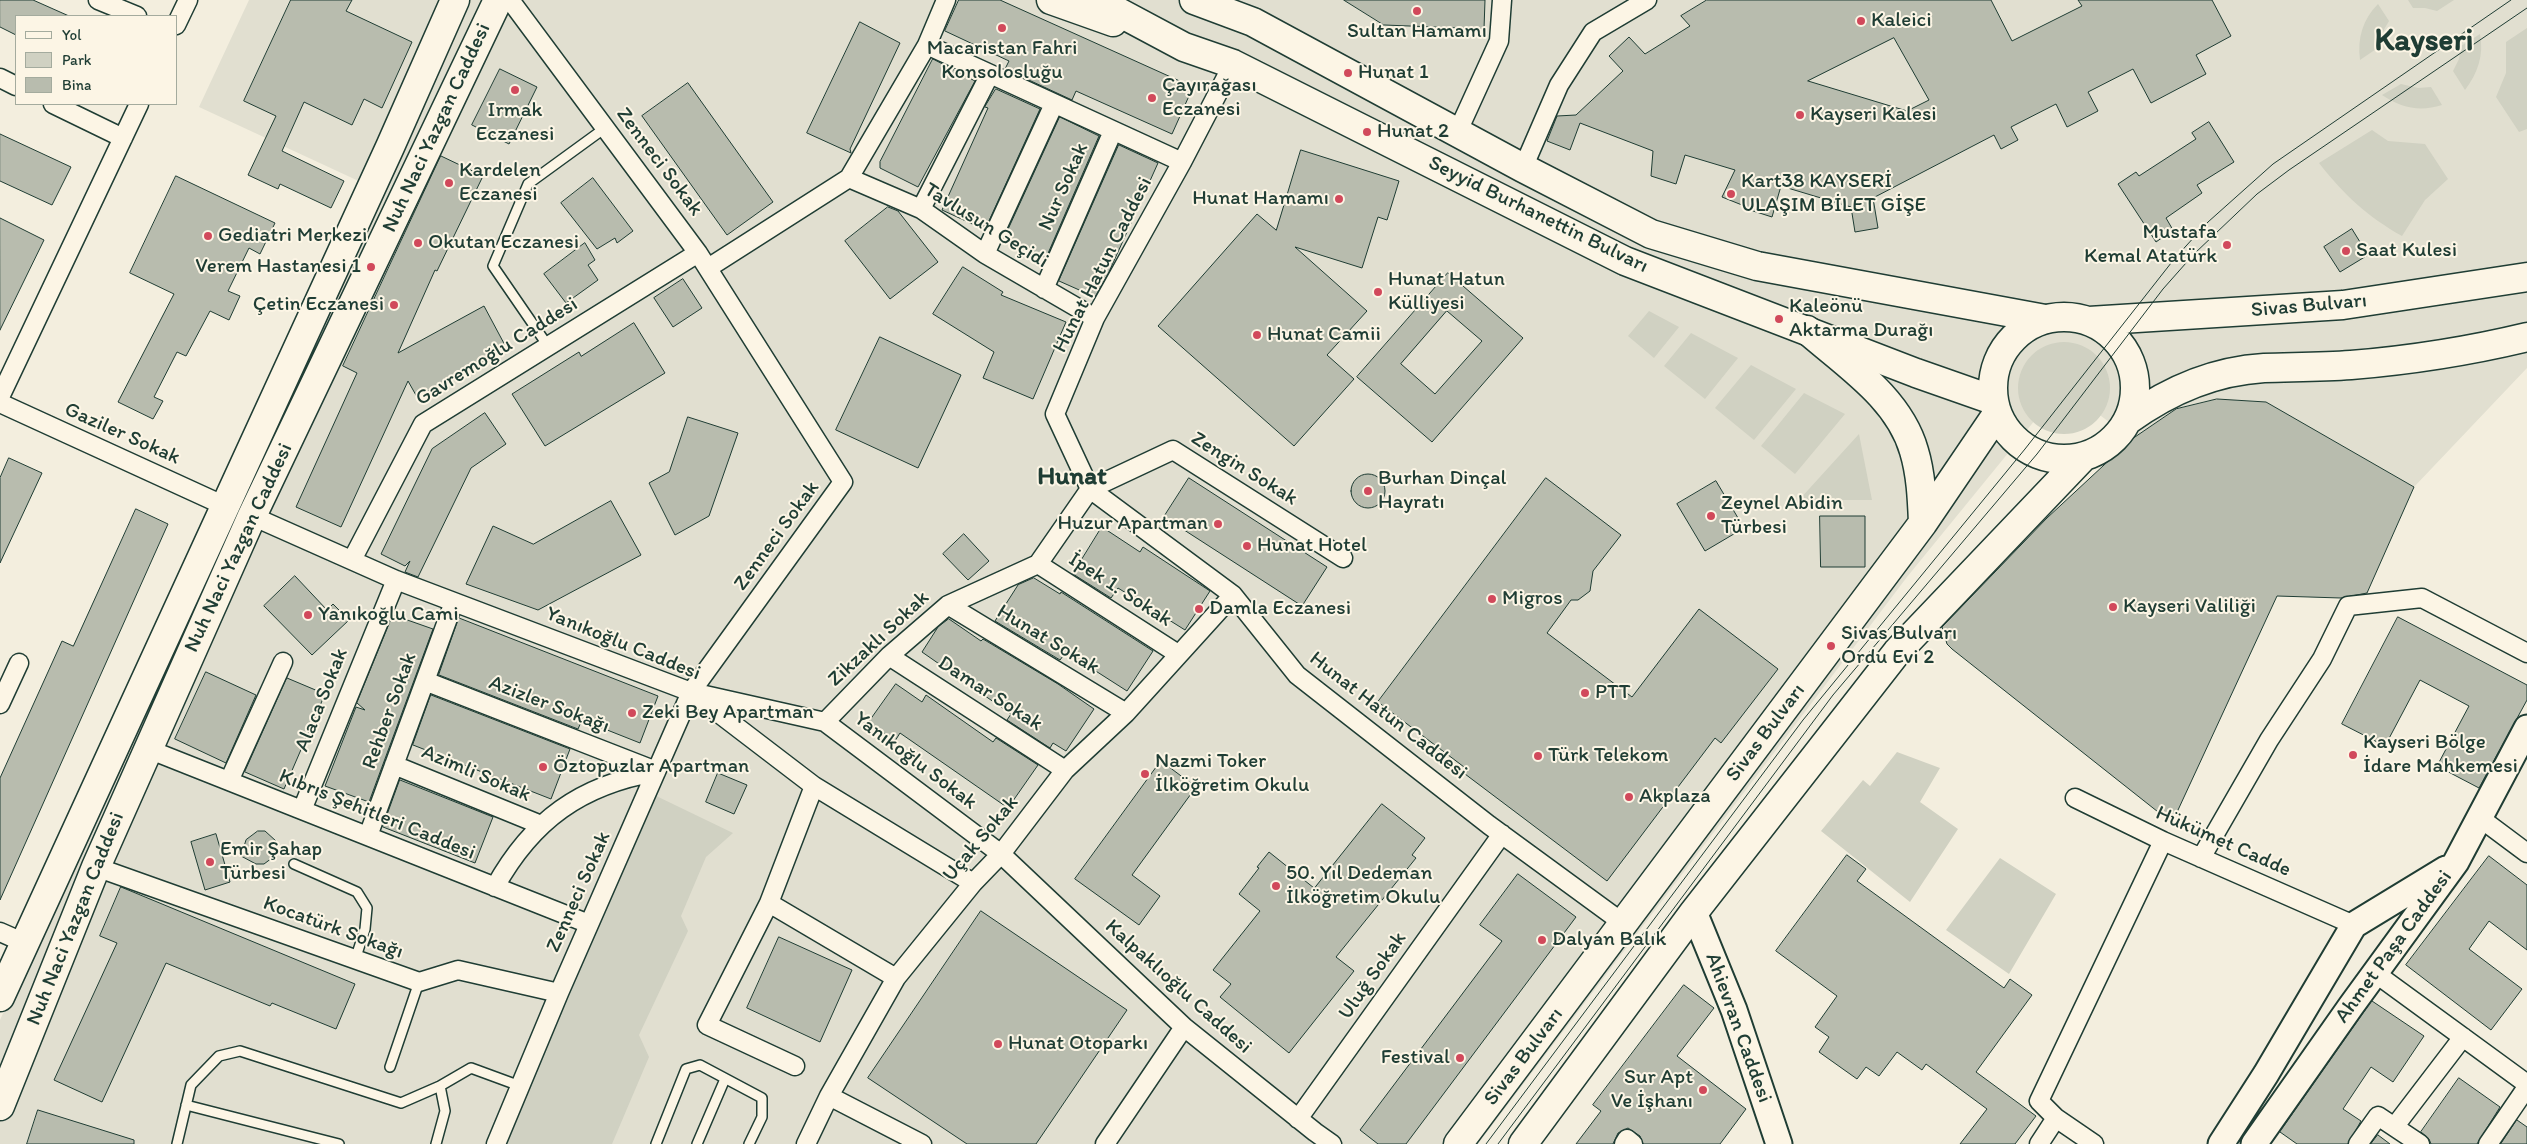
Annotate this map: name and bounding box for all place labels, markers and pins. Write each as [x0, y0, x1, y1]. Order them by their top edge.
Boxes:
marker: Sultan Hamamı [1411, 5, 1423, 17]
place label: Kaleici [1871, 8, 1932, 34]
marker: Kaleici [1855, 15, 1867, 27]
place label: Sultan Hamamı [1347, 19, 1487, 45]
marker: Macaristan Fahri Konsolosluğu [996, 22, 1008, 34]
place label: Macaristan Fahri Konsolosluğu [927, 36, 1077, 86]
place label: Hunat 1 [1358, 60, 1429, 86]
marker: Hunat 1 [1342, 67, 1354, 79]
place label: Çayırağası Eczanesi [1162, 73, 1257, 123]
marker: Irmak Eczanesi [509, 84, 521, 96]
marker: Çayırağası Eczanesi [1146, 92, 1158, 104]
place label: Irmak Eczanesi [476, 98, 554, 148]
place label: Kayseri Kalesi [1810, 102, 1937, 128]
marker: Kayseri Kalesi [1794, 109, 1806, 121]
place label: Hunat 2 [1377, 119, 1449, 145]
marker: Hunat 2 [1361, 126, 1373, 138]
place label: Kardelen Eczanesi [459, 158, 541, 208]
place label: Kart38 KAYSERİ ULAŞIM BİLET GİŞE [1741, 169, 1926, 219]
marker: Kardelen Eczanesi [443, 177, 455, 189]
place label: Hunat Hamamı [1192, 186, 1329, 212]
marker: Kart38 KAYSERİ ULAŞIM BİLET GİŞE [1725, 188, 1737, 200]
marker: Hunat Hamamı [1333, 193, 1345, 205]
place label: Mustafa Kemal Atatürk [2084, 220, 2217, 270]
place label: Gediatri Merkezi [218, 223, 367, 249]
marker: Gediatri Merkezi [202, 230, 214, 242]
place label: Okutan Eczanesi [428, 230, 579, 256]
marker: Okutan Eczanesi [412, 237, 424, 249]
place label: Saat Kulesi [2356, 238, 2457, 264]
marker: Mustafa Kemal Atatürk [2221, 239, 2233, 251]
marker: Saat Kulesi [2340, 245, 2352, 257]
place label: Verem Hastanesi 1 [195, 254, 361, 280]
marker: Verem Hastanesi 1 [365, 261, 377, 273]
place label: Hunat Hatun Külliyesi [1388, 267, 1505, 317]
marker: Hunat Hatun Külliyesi [1372, 286, 1384, 298]
place label: Çetin Eczanesi [253, 292, 384, 318]
place label: Kaleönü Aktarma Durağı [1789, 294, 1933, 344]
marker: Çetin Eczanesi [388, 299, 400, 311]
marker: Kaleönü Aktarma Durağı [1773, 313, 1785, 325]
place label: Hunat Camii [1267, 322, 1381, 348]
marker: Hunat Camii [1251, 329, 1263, 341]
place label: Burhan Dinçal Hayratı [1378, 466, 1506, 516]
marker: Burhan Dinçal Hayratı [1362, 485, 1374, 497]
place label: Zeynel Abidin Türbesi [1721, 491, 1843, 541]
marker: Zeynel Abidin Türbesi [1705, 510, 1717, 522]
place label: Huzur Apartman [1058, 511, 1208, 537]
marker: Huzur Apartman [1212, 518, 1224, 530]
place label: Hunat Hotel [1257, 533, 1367, 559]
marker: Hunat Hotel [1241, 540, 1253, 552]
place label: Migros [1502, 586, 1563, 612]
marker: Migros [1486, 593, 1498, 605]
place label: Kayseri Valiliği [2123, 594, 2256, 620]
place label: Damla Eczanesi [1209, 596, 1351, 622]
marker: Kayseri Valiliği [2107, 601, 2119, 613]
place label: Yanıkoğlu Cami [318, 602, 459, 628]
marker: Damla Eczanesi [1193, 603, 1205, 615]
marker: Yanıkoğlu Cami [302, 609, 314, 621]
place label: Sivas Bulvarı Ordu Evi 2 [1841, 621, 1957, 671]
marker: Sivas Bulvarı Ordu Evi 2 [1825, 640, 1837, 652]
place label: PTT [1595, 680, 1631, 706]
marker: PTT [1579, 687, 1591, 699]
place label: Zeki Bey Apartman [642, 700, 814, 726]
marker: Zeki Bey Apartman [626, 707, 638, 719]
place label: Kayseri Bölge İdare Mahkemesi [2363, 730, 2518, 780]
place label: Türk Telekom [1548, 743, 1668, 769]
place label: Nazmi Toker İlköğretim Okulu [1155, 749, 1309, 799]
marker: Kayseri Bölge İdare Mahkemesi [2347, 749, 2359, 761]
marker: Türk Telekom [1532, 750, 1544, 762]
place label: Öztopuzlar Apartman [553, 754, 749, 780]
marker: Öztopuzlar Apartman [537, 761, 549, 773]
marker: Nazmi Toker İlköğretim Okulu [1139, 768, 1151, 780]
place label: Akplaza [1639, 784, 1711, 810]
marker: Akplaza [1623, 791, 1635, 803]
place label: Emir Şahap Türbesi [220, 837, 322, 887]
marker: Emir Şahap Türbesi [204, 856, 216, 868]
place label: 50. Yıl Dedeman İlköğretim Okulu [1286, 861, 1440, 911]
marker: 50. Yıl Dedeman İlköğretim Okulu [1270, 880, 1282, 892]
place label: Dalyan Balık [1552, 927, 1666, 953]
marker: Dalyan Balık [1536, 934, 1548, 946]
place label: Hunat Otoparkı [1008, 1031, 1148, 1057]
marker: Hunat Otoparkı [992, 1038, 1004, 1050]
place label: Festival [1381, 1045, 1450, 1071]
marker: Festival [1454, 1052, 1466, 1064]
place label: Sur Apt Ve İşhanı [1611, 1065, 1693, 1115]
marker: Sur Apt Ve İşhanı [1697, 1084, 1709, 1096]

